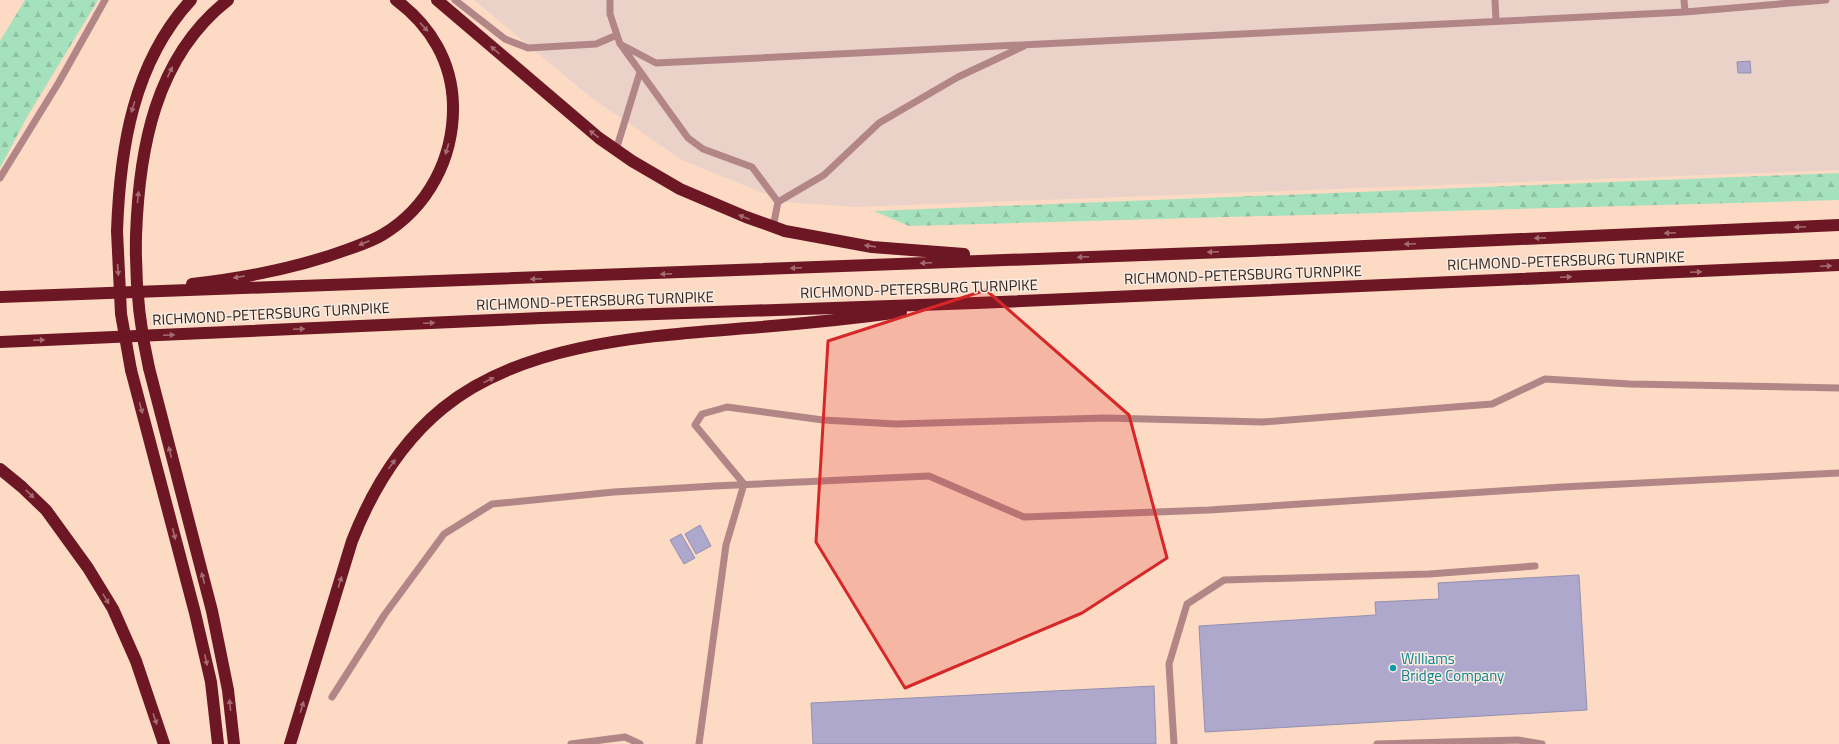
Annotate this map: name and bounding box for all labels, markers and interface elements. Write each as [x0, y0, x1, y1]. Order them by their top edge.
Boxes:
one-way arrow [419, 22, 429, 32]
one-way arrow [490, 46, 500, 55]
one-way arrow [166, 66, 173, 78]
one-way arrow [130, 102, 136, 114]
one-way arrow [589, 130, 600, 139]
one-way arrow [444, 143, 450, 155]
one-way arrow [134, 191, 141, 203]
one-way arrow [738, 213, 750, 219]
one-way arrow [1793, 224, 1806, 230]
one-way arrow [1664, 229, 1676, 236]
one-way arrow [1534, 235, 1546, 242]
one-way arrow [358, 240, 370, 246]
one-way arrow [1403, 241, 1416, 247]
one-way arrow [864, 243, 877, 250]
street label: RICHMOND-PETERSBURG TURNPIKE [1447, 245, 1685, 276]
one-way arrow [1207, 249, 1219, 256]
one-way arrow [1076, 254, 1089, 260]
street label: RICHMOND-PETERSBURG TURNPIKE [1124, 259, 1362, 290]
one-way arrow [919, 260, 932, 266]
one-way arrow [1820, 263, 1833, 269]
one-way arrow [114, 264, 121, 276]
one-way arrow [789, 265, 802, 271]
one-way arrow [1690, 268, 1702, 275]
one-way arrow [660, 270, 672, 277]
street label: RICHMOND-PETERSBURG TURNPIKE [800, 273, 1038, 304]
one-way arrow [233, 274, 245, 280]
one-way arrow [1560, 274, 1572, 281]
one-way arrow [530, 275, 542, 282]
street label: RICHMOND-PETERSBURG TURNPIKE [476, 285, 714, 316]
street label: RICHMOND-PETERSBURG TURNPIKE [152, 296, 390, 331]
one-way arrow [423, 320, 435, 327]
one-way arrow [293, 326, 306, 332]
one-way arrow [163, 331, 175, 338]
one-way arrow [33, 337, 45, 344]
one-way arrow [483, 377, 495, 383]
one-way arrow [139, 402, 145, 414]
one-way arrow [167, 446, 173, 458]
one-way arrow [388, 459, 396, 470]
one-way arrow [25, 489, 35, 499]
one-way arrow [172, 528, 178, 540]
one-way arrow [200, 572, 206, 584]
one-way arrow [337, 576, 343, 588]
one-way arrow [103, 593, 110, 605]
place label: Williams Bridge Company [1401, 647, 1504, 687]
one-way arrow [203, 654, 209, 666]
marker: Williams Bridge Company [1388, 663, 1398, 673]
one-way arrow [226, 699, 233, 711]
one-way arrow [299, 700, 305, 712]
one-way arrow [153, 713, 159, 725]

